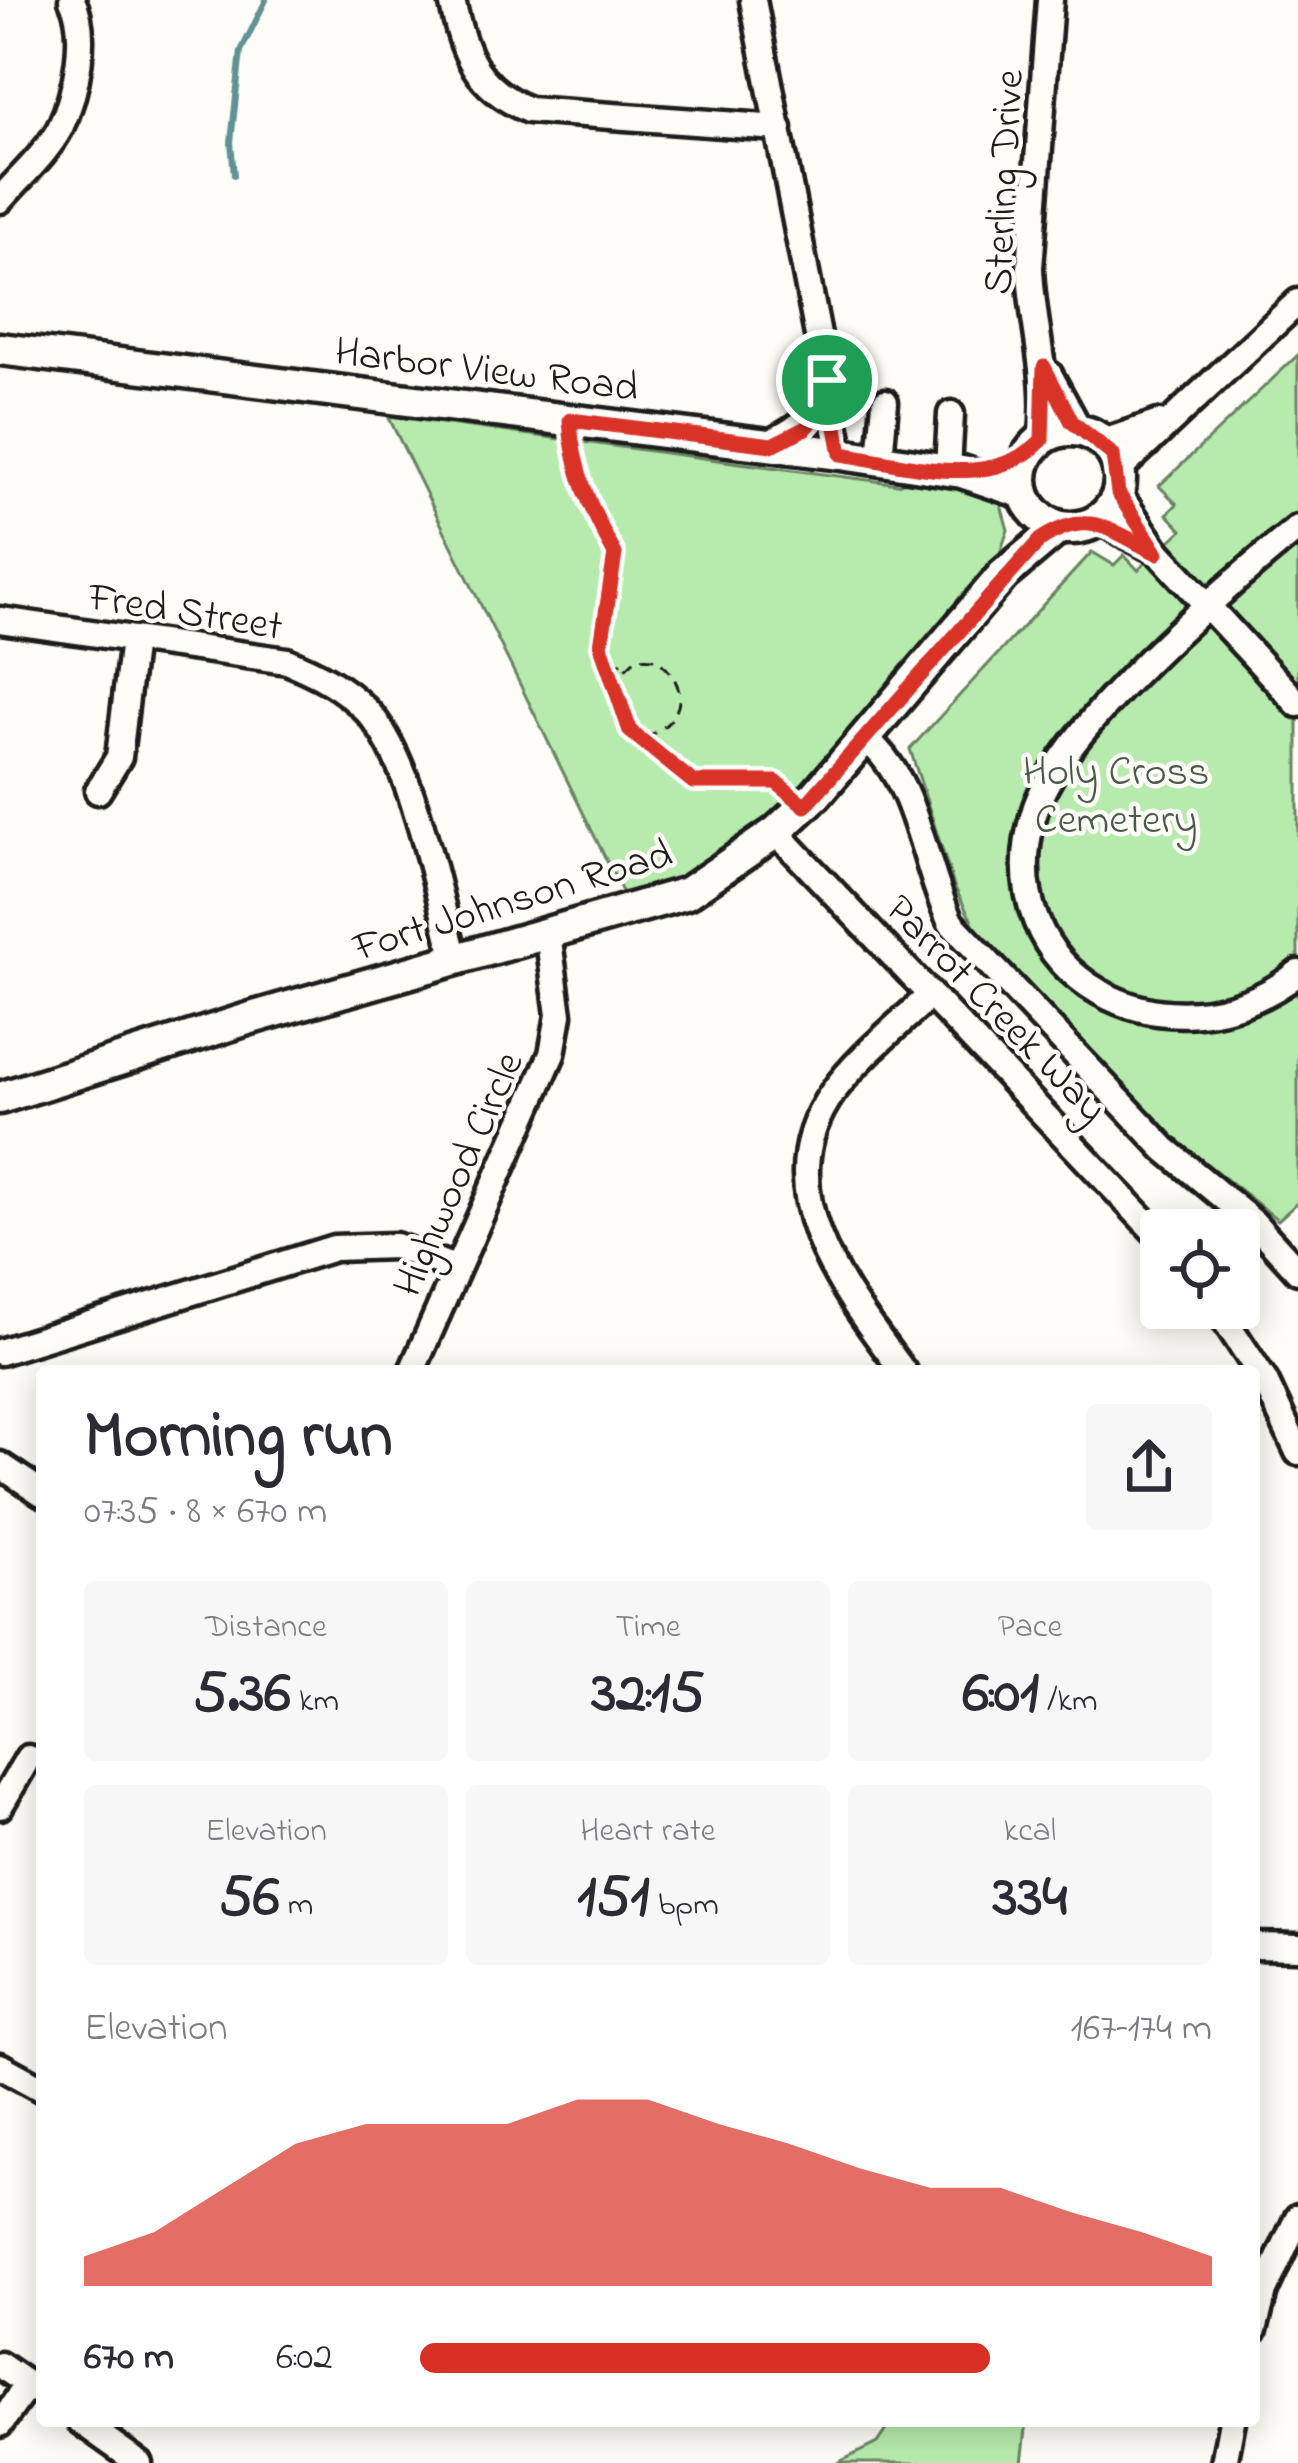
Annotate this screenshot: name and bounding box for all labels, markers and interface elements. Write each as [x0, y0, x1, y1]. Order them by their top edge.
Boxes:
street label: Sterling Drive [969, 68, 1042, 296]
street label: Harbor View Road [331, 323, 642, 420]
pin [776, 329, 878, 431]
icon: arrive [794, 347, 860, 413]
street label: Fred Street [83, 568, 287, 659]
park label: Holy Cross Cemetery [1023, 743, 1209, 852]
street label: Fort Johnson Road [345, 825, 680, 980]
street label: Parrot Creek Way [869, 882, 1120, 1139]
street label: Highwood Circle [379, 1042, 541, 1307]
map controls [1140, 1209, 1260, 1329]
button: locate [1140, 1209, 1260, 1329]
text: Morning run [84, 1391, 393, 1487]
button: share [1086, 1404, 1212, 1530]
text: 07:35 · 8 × 670 m [84, 1484, 327, 1541]
text: Distance [205, 1604, 327, 1652]
text: Time [615, 1604, 681, 1652]
text: Pace [998, 1604, 1062, 1652]
text: 5.36 [193, 1652, 291, 1739]
text: 32:15 [591, 1652, 705, 1739]
text: 6:01 [962, 1652, 1039, 1739]
text: km [291, 1678, 339, 1726]
text: /km [1039, 1678, 1098, 1726]
text: Elevation [205, 1808, 327, 1856]
text: Heart rate [580, 1808, 716, 1856]
text: kcal [1004, 1808, 1056, 1856]
text: 56 [219, 1856, 279, 1943]
text: 151 [577, 1856, 650, 1943]
text: 334 [993, 1856, 1067, 1943]
text: m [279, 1882, 313, 1930]
text: bpm [650, 1882, 719, 1930]
text: Elevation [84, 2001, 227, 2058]
text: 167–174 m [1071, 2001, 1212, 2058]
text: 670 m [84, 2330, 174, 2387]
text: 6:02 [276, 2330, 333, 2387]

